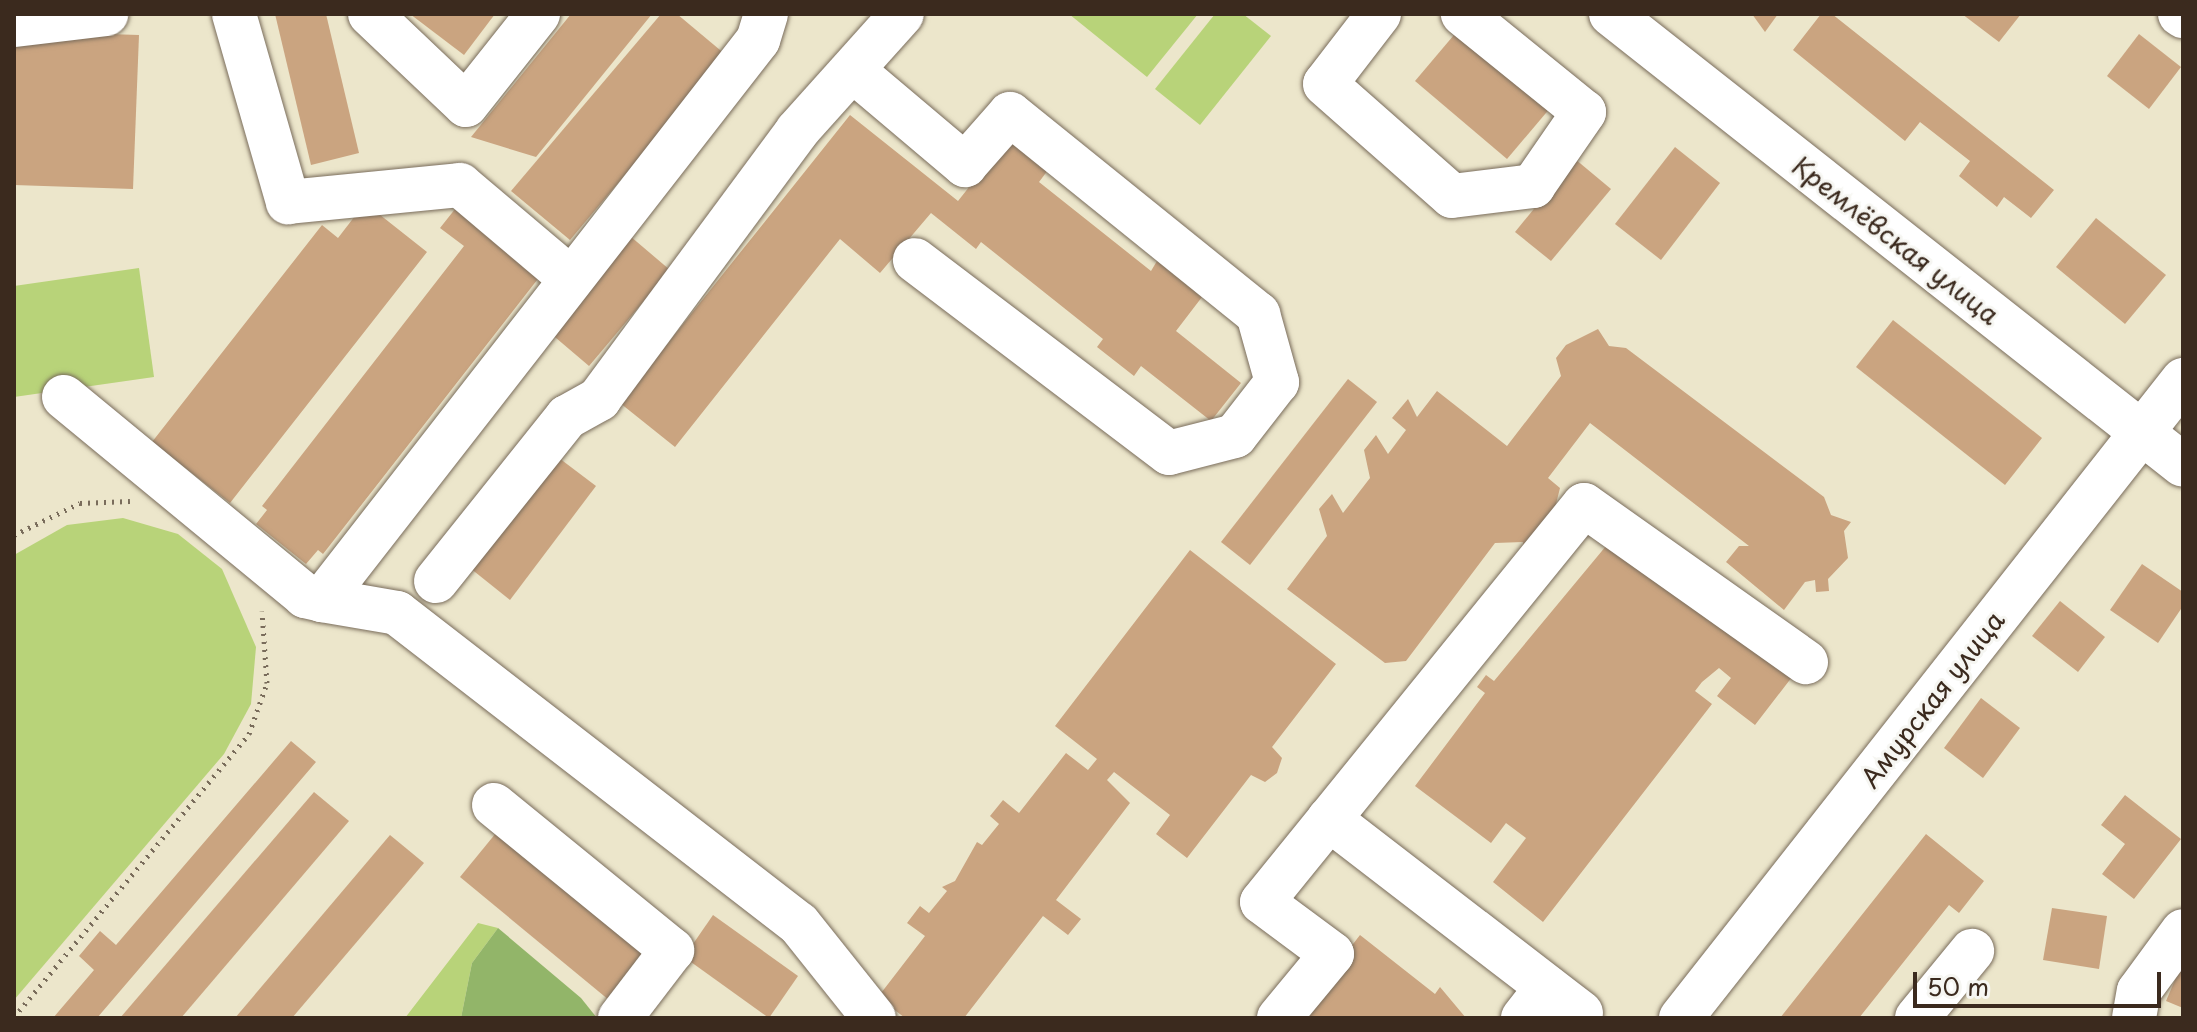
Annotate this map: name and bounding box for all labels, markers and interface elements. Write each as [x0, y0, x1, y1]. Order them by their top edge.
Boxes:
street label: Кремлёвская улица [1786, 149, 2006, 331]
street label: Амурская улица [1853, 604, 2011, 794]
scale bar [1917, 956, 2165, 1006]
text: 50 m [1927, 968, 1989, 1004]

